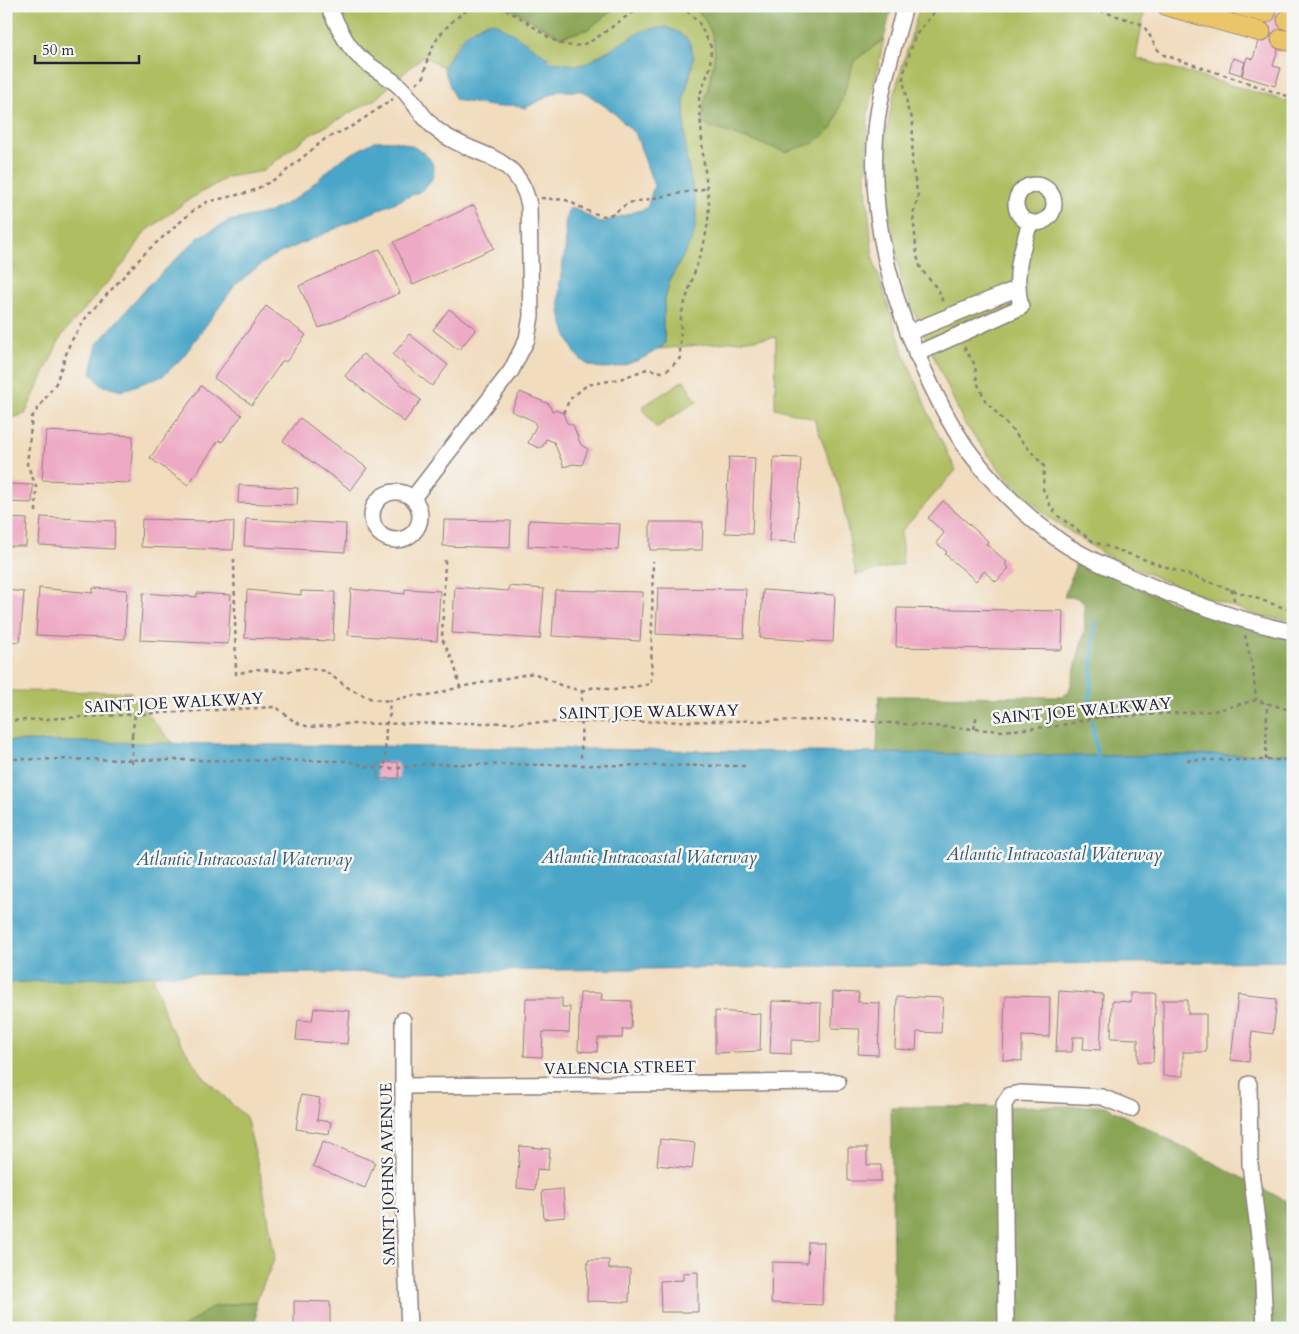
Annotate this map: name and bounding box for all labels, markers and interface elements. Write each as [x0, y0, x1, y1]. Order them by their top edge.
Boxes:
scale bar [35, 32, 139, 64]
text: 50 m [42, 40, 74, 60]
street label: SAINT JOE WALKWAY [84, 687, 264, 719]
street label: SAINT JOE WALKWAY [992, 692, 1173, 730]
street label: SAINT JOE WALKWAY [559, 699, 739, 725]
water label: Atlantic Intracoastal Waterway [945, 842, 1162, 867]
water label: Atlantic Intracoastal Waterway [540, 845, 757, 870]
water label: Atlantic Intracoastal Waterway [135, 847, 352, 872]
street label: VALENCIA STREET [544, 1056, 696, 1080]
street label: SAINT JOHNS AVENUE [375, 1082, 401, 1266]

